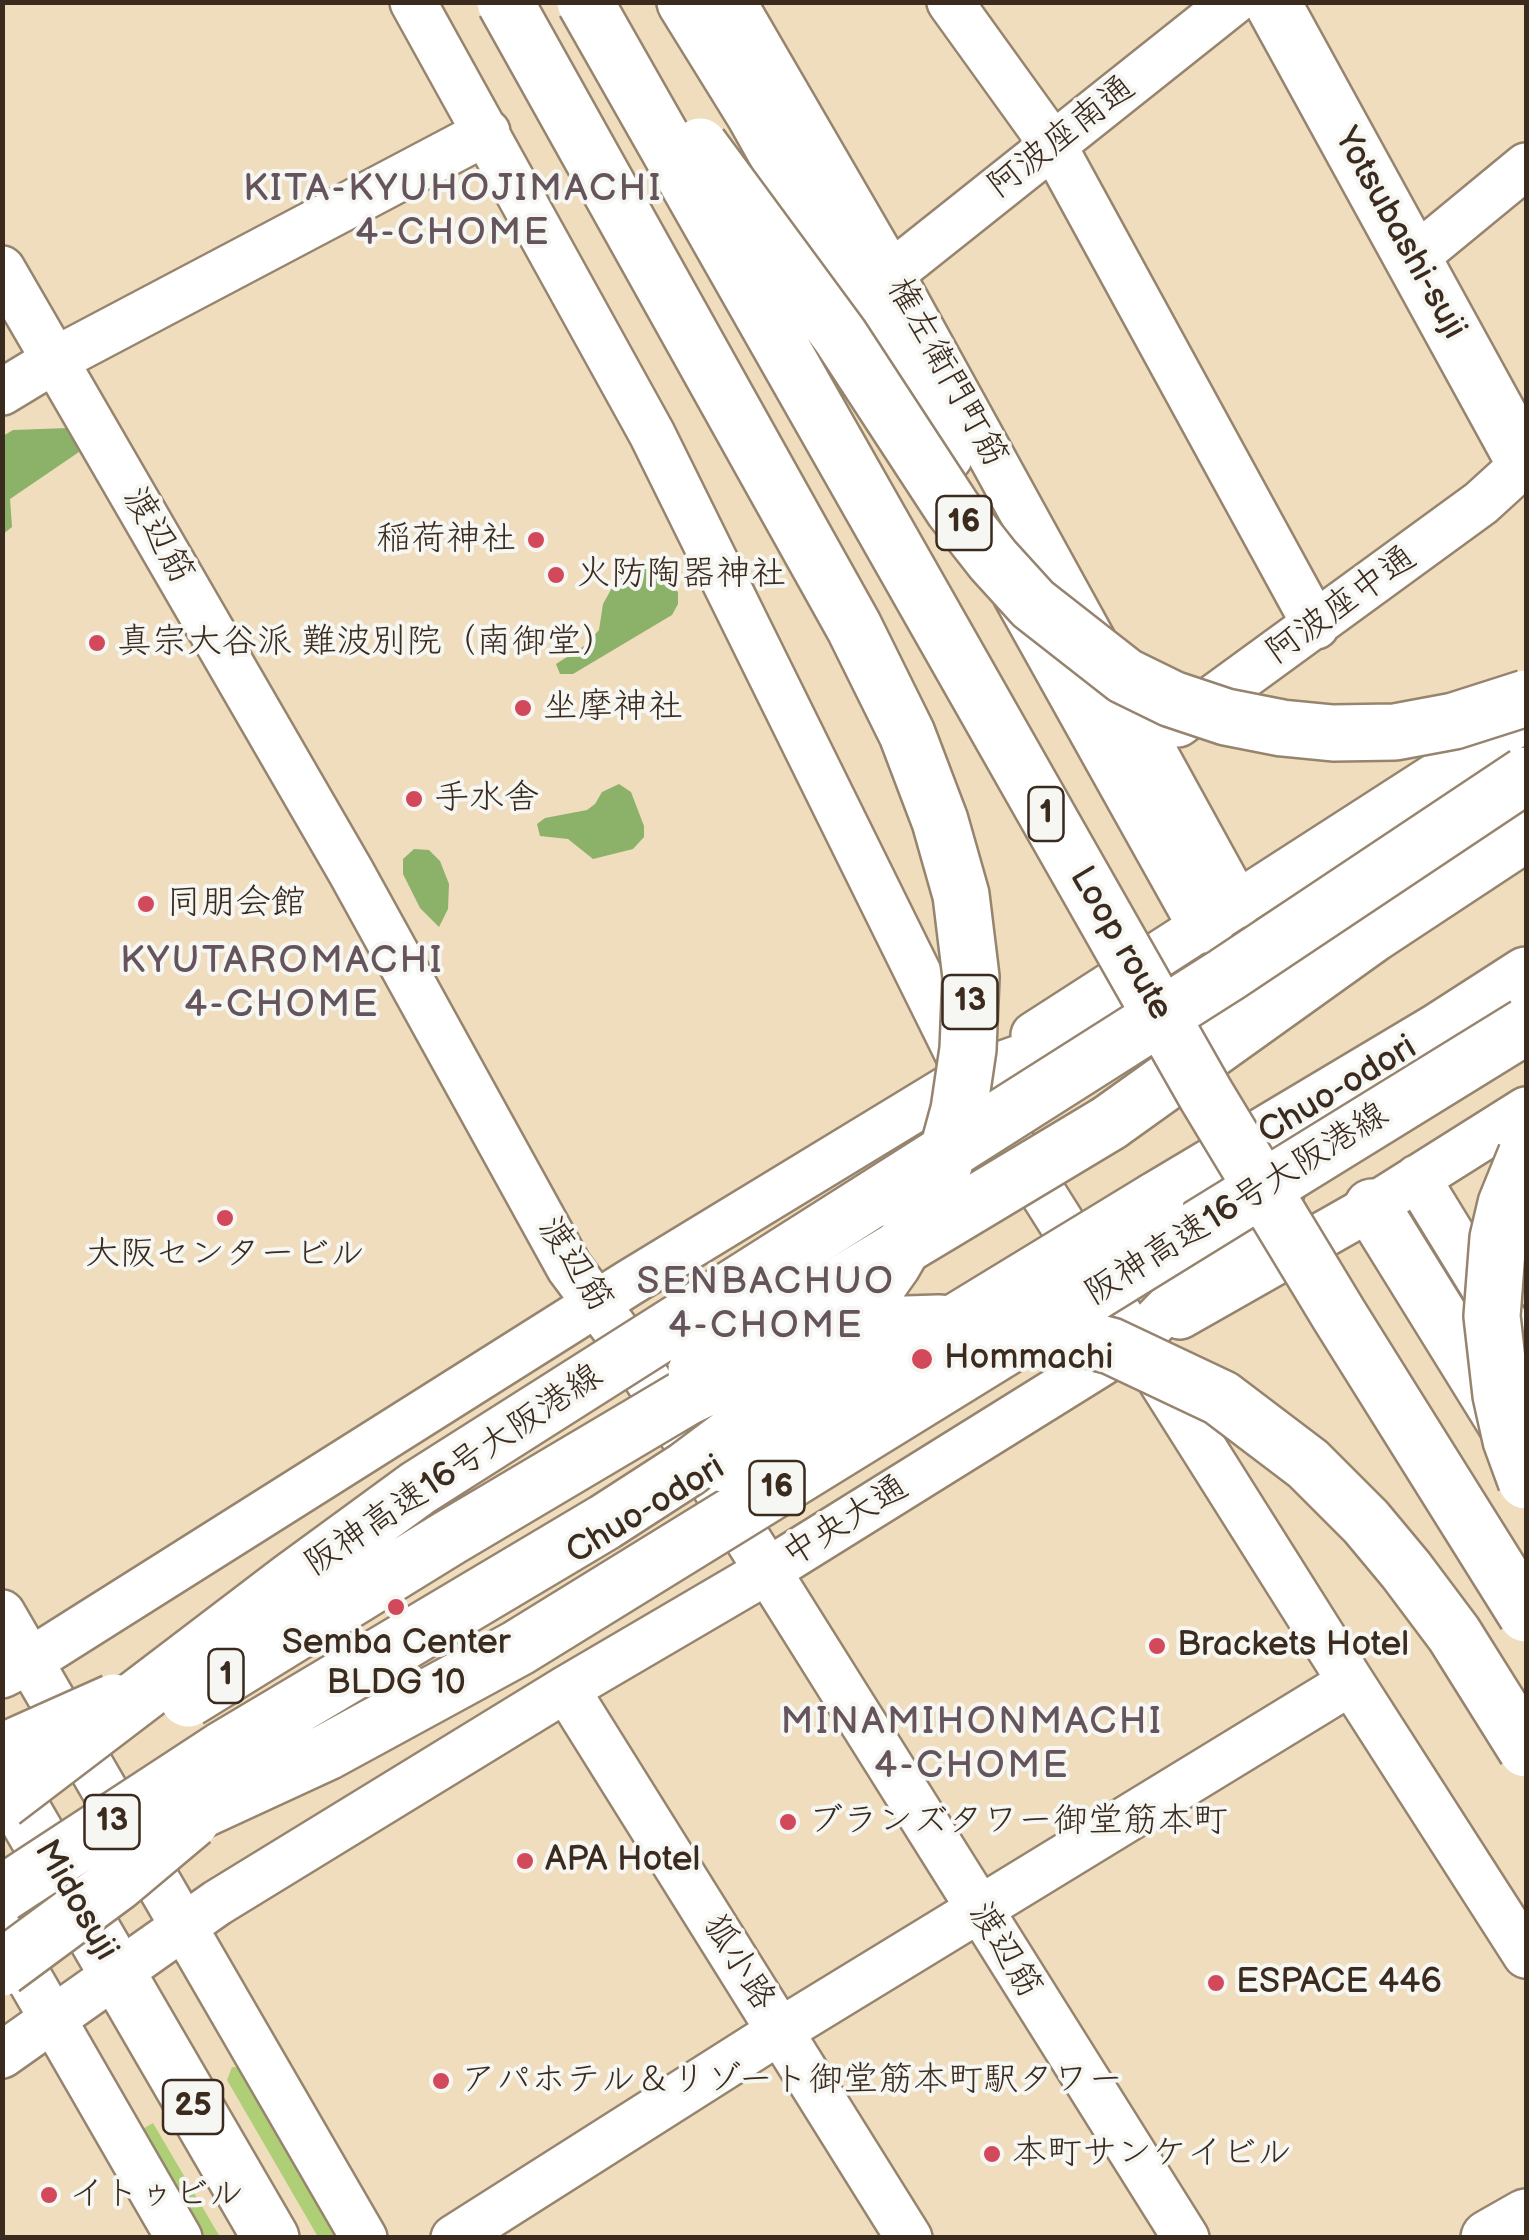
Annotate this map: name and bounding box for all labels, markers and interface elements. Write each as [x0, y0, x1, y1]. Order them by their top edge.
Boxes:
street label: 阿波座南通 [980, 68, 1144, 208]
street label: Yotsubashi-suji [1324, 121, 1474, 347]
district label: KITA-KYUHOJIMACHI 4-CHOME [243, 167, 663, 256]
street label: 権左衛門町筋 [877, 271, 1015, 475]
street label: 渡辺筋 [113, 480, 201, 592]
road number: 16 [936, 496, 992, 550]
place label: 稲荷神社 [376, 519, 516, 561]
marker: 稲荷神社 [525, 529, 547, 551]
street label: 阿波座中通 [1259, 538, 1425, 674]
place label: 火防陶器神社 [576, 554, 786, 596]
marker: 火防陶器神社 [545, 564, 567, 586]
place label: 真宗大谷派 難波別院（南御堂） [117, 622, 616, 664]
marker: 真宗大谷派 難波別院（南御堂） [86, 632, 108, 654]
place label: 坐摩神社 [543, 687, 683, 729]
marker: 坐摩神社 [512, 697, 534, 719]
place label: 手水舎 [434, 778, 539, 820]
road number: 1 [1028, 787, 1064, 841]
marker: 手水舎 [403, 788, 425, 810]
street label: Loop route [1059, 860, 1181, 1028]
place label: 同朋会館 [166, 883, 306, 925]
marker: 同朋会館 [135, 893, 157, 915]
district label: KYUTAROMACHI 4-CHOME [120, 939, 444, 1028]
road number: 13 [942, 975, 998, 1029]
street label: Chuo-odori [1251, 1027, 1425, 1155]
street label: 阪神高速16号大阪港線 [1077, 1094, 1397, 1316]
marker: 大阪センタービル [214, 1207, 236, 1229]
street label: 渡辺筋 [528, 1210, 620, 1320]
place label: 大阪センタービル [85, 1234, 365, 1276]
district label: SENBACHUO 4-CHOME [637, 1260, 895, 1350]
place label: Hommachi [944, 1338, 1113, 1380]
marker: Hommachi [909, 1346, 935, 1372]
street label: 阪神高速16号大阪港線 [297, 1356, 611, 1586]
street label: Chuo-odori [559, 1447, 733, 1575]
road number: 16 [750, 1461, 804, 1515]
street label: 中央大通 [776, 1467, 916, 1577]
marker: Semba Center BLDG 10 [385, 1596, 407, 1618]
place label: Semba Center BLDG 10 [282, 1623, 510, 1705]
place label: Brackets Hotel [1177, 1625, 1409, 1667]
marker: Brackets Hotel [1146, 1635, 1168, 1657]
road number: 1 [208, 1649, 244, 1703]
district label: MINAMIHONMACHI 4-CHOME [781, 1700, 1163, 1790]
road number: 13 [84, 1795, 140, 1849]
place label: ブランズタワー御堂筋本町 [808, 1801, 1228, 1843]
marker: ブランズタワー御堂筋本町 [777, 1811, 799, 1833]
street label: Midosuji [24, 1833, 126, 1969]
place label: APA Hotel [545, 1840, 700, 1882]
marker: APA Hotel [514, 1850, 536, 1872]
street label: 渡辺筋 [958, 1895, 1050, 2007]
street label: 狐小路 [692, 1907, 784, 2019]
place label: ESPACE 446 [1236, 1962, 1442, 2004]
marker: ESPACE 446 [1205, 1972, 1227, 1994]
place label: アパホテル＆リゾート御堂筋本町駅タワー [461, 2060, 1123, 2102]
marker: アパホテル＆リゾート御堂筋本町駅タワー [430, 2070, 452, 2092]
road number: 25 [163, 2080, 223, 2134]
place label: 本町サンケイビル [1012, 2133, 1292, 2175]
marker: 本町サンケイビル [981, 2143, 1003, 2165]
place label: イトゥビル [69, 2174, 244, 2216]
marker: イトゥビル [38, 2184, 60, 2206]

